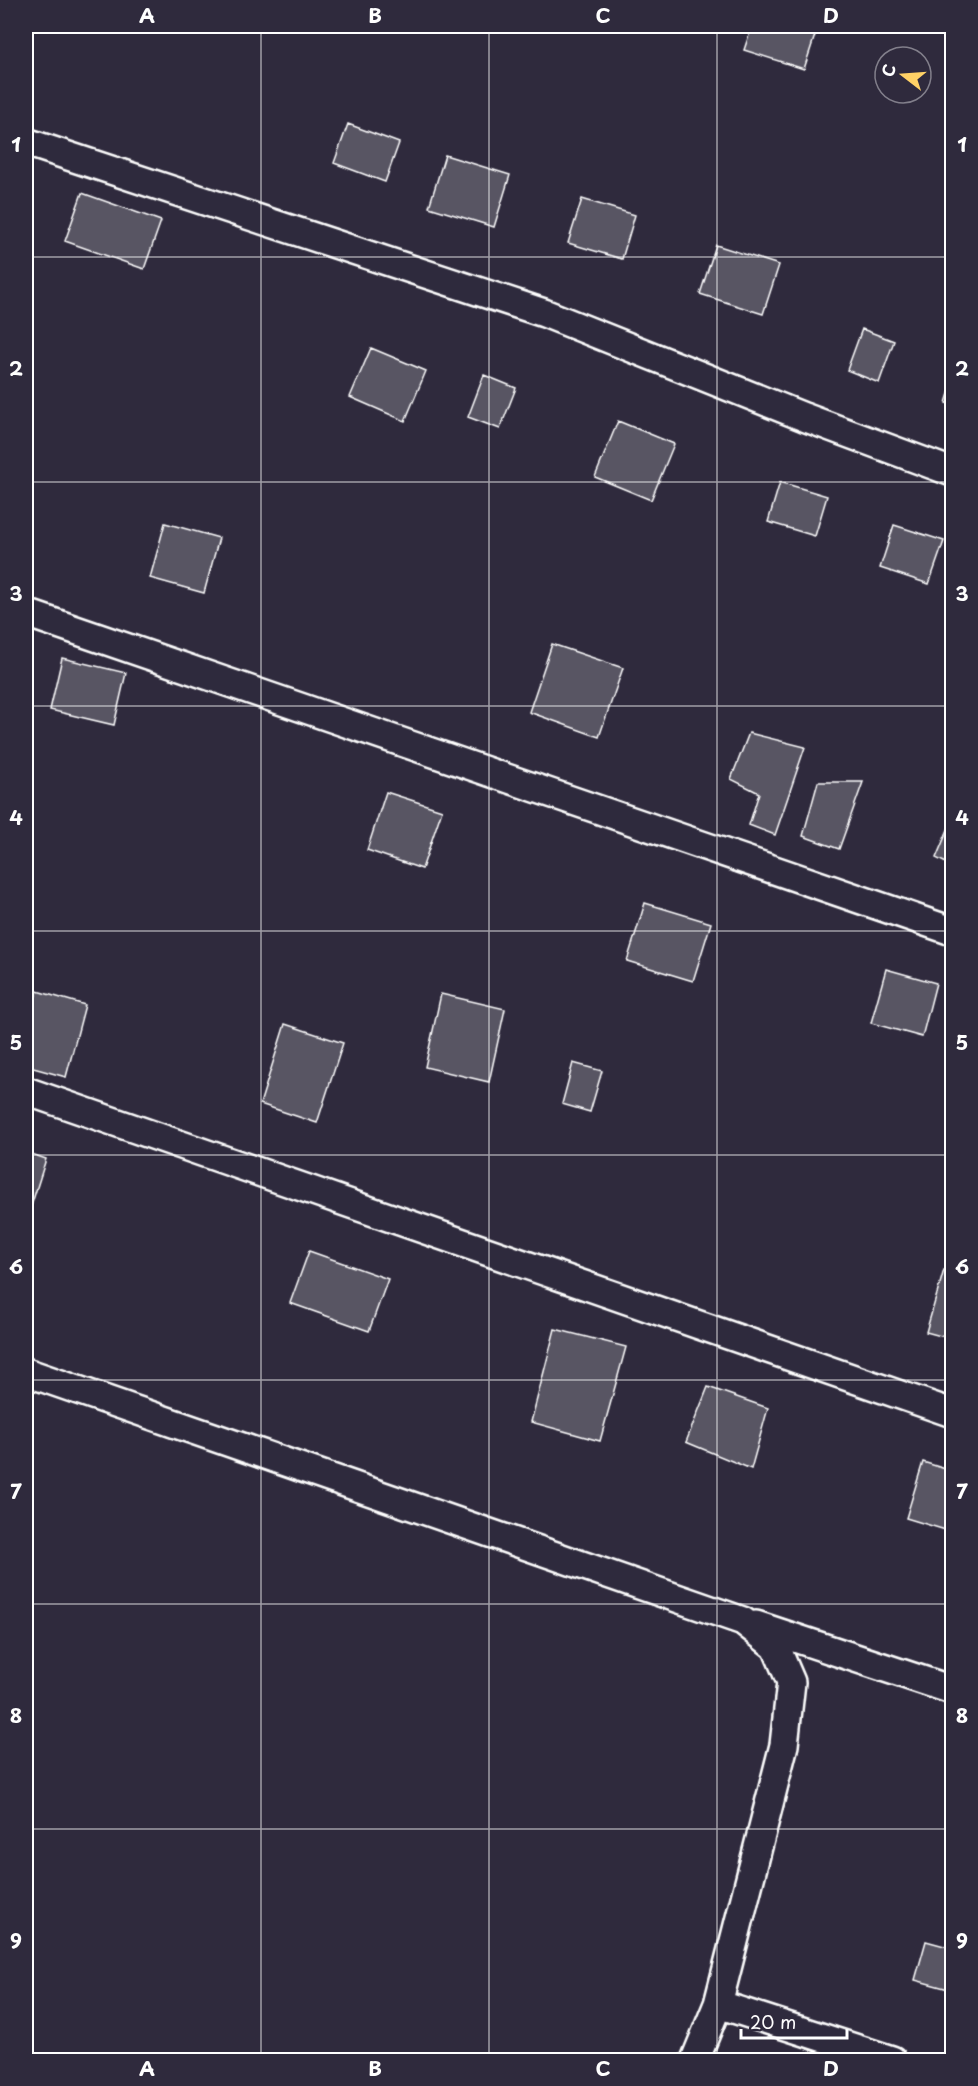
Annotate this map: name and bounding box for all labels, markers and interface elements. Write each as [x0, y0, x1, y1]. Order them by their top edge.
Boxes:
text: A [139, 0, 155, 30]
text: B [368, 0, 382, 30]
text: C [595, 0, 611, 30]
text: D [823, 0, 839, 30]
north arrow [873, 45, 933, 105]
text: С [874, 61, 901, 80]
text: 1 [11, 129, 21, 159]
text: 1 [957, 129, 967, 159]
text: 2 [9, 353, 23, 383]
text: 2 [955, 353, 969, 383]
text: 3 [9, 578, 23, 608]
text: 3 [955, 578, 969, 608]
text: 4 [9, 802, 23, 832]
text: 4 [955, 802, 969, 832]
text: 5 [10, 1027, 22, 1057]
text: 5 [956, 1027, 968, 1057]
text: 6 [9, 1251, 23, 1281]
text: 6 [955, 1251, 969, 1281]
text: 7 [10, 1476, 22, 1506]
text: 7 [956, 1476, 968, 1506]
text: 8 [10, 1700, 22, 1730]
text: 8 [956, 1700, 968, 1730]
text: 9 [10, 1925, 22, 1955]
text: 9 [956, 1925, 968, 1955]
scale bar [741, 2002, 848, 2040]
text: 20 m [750, 2008, 796, 2035]
text: A [139, 2053, 155, 2083]
text: B [368, 2053, 382, 2083]
text: C [595, 2053, 611, 2083]
text: D [823, 2053, 839, 2083]

